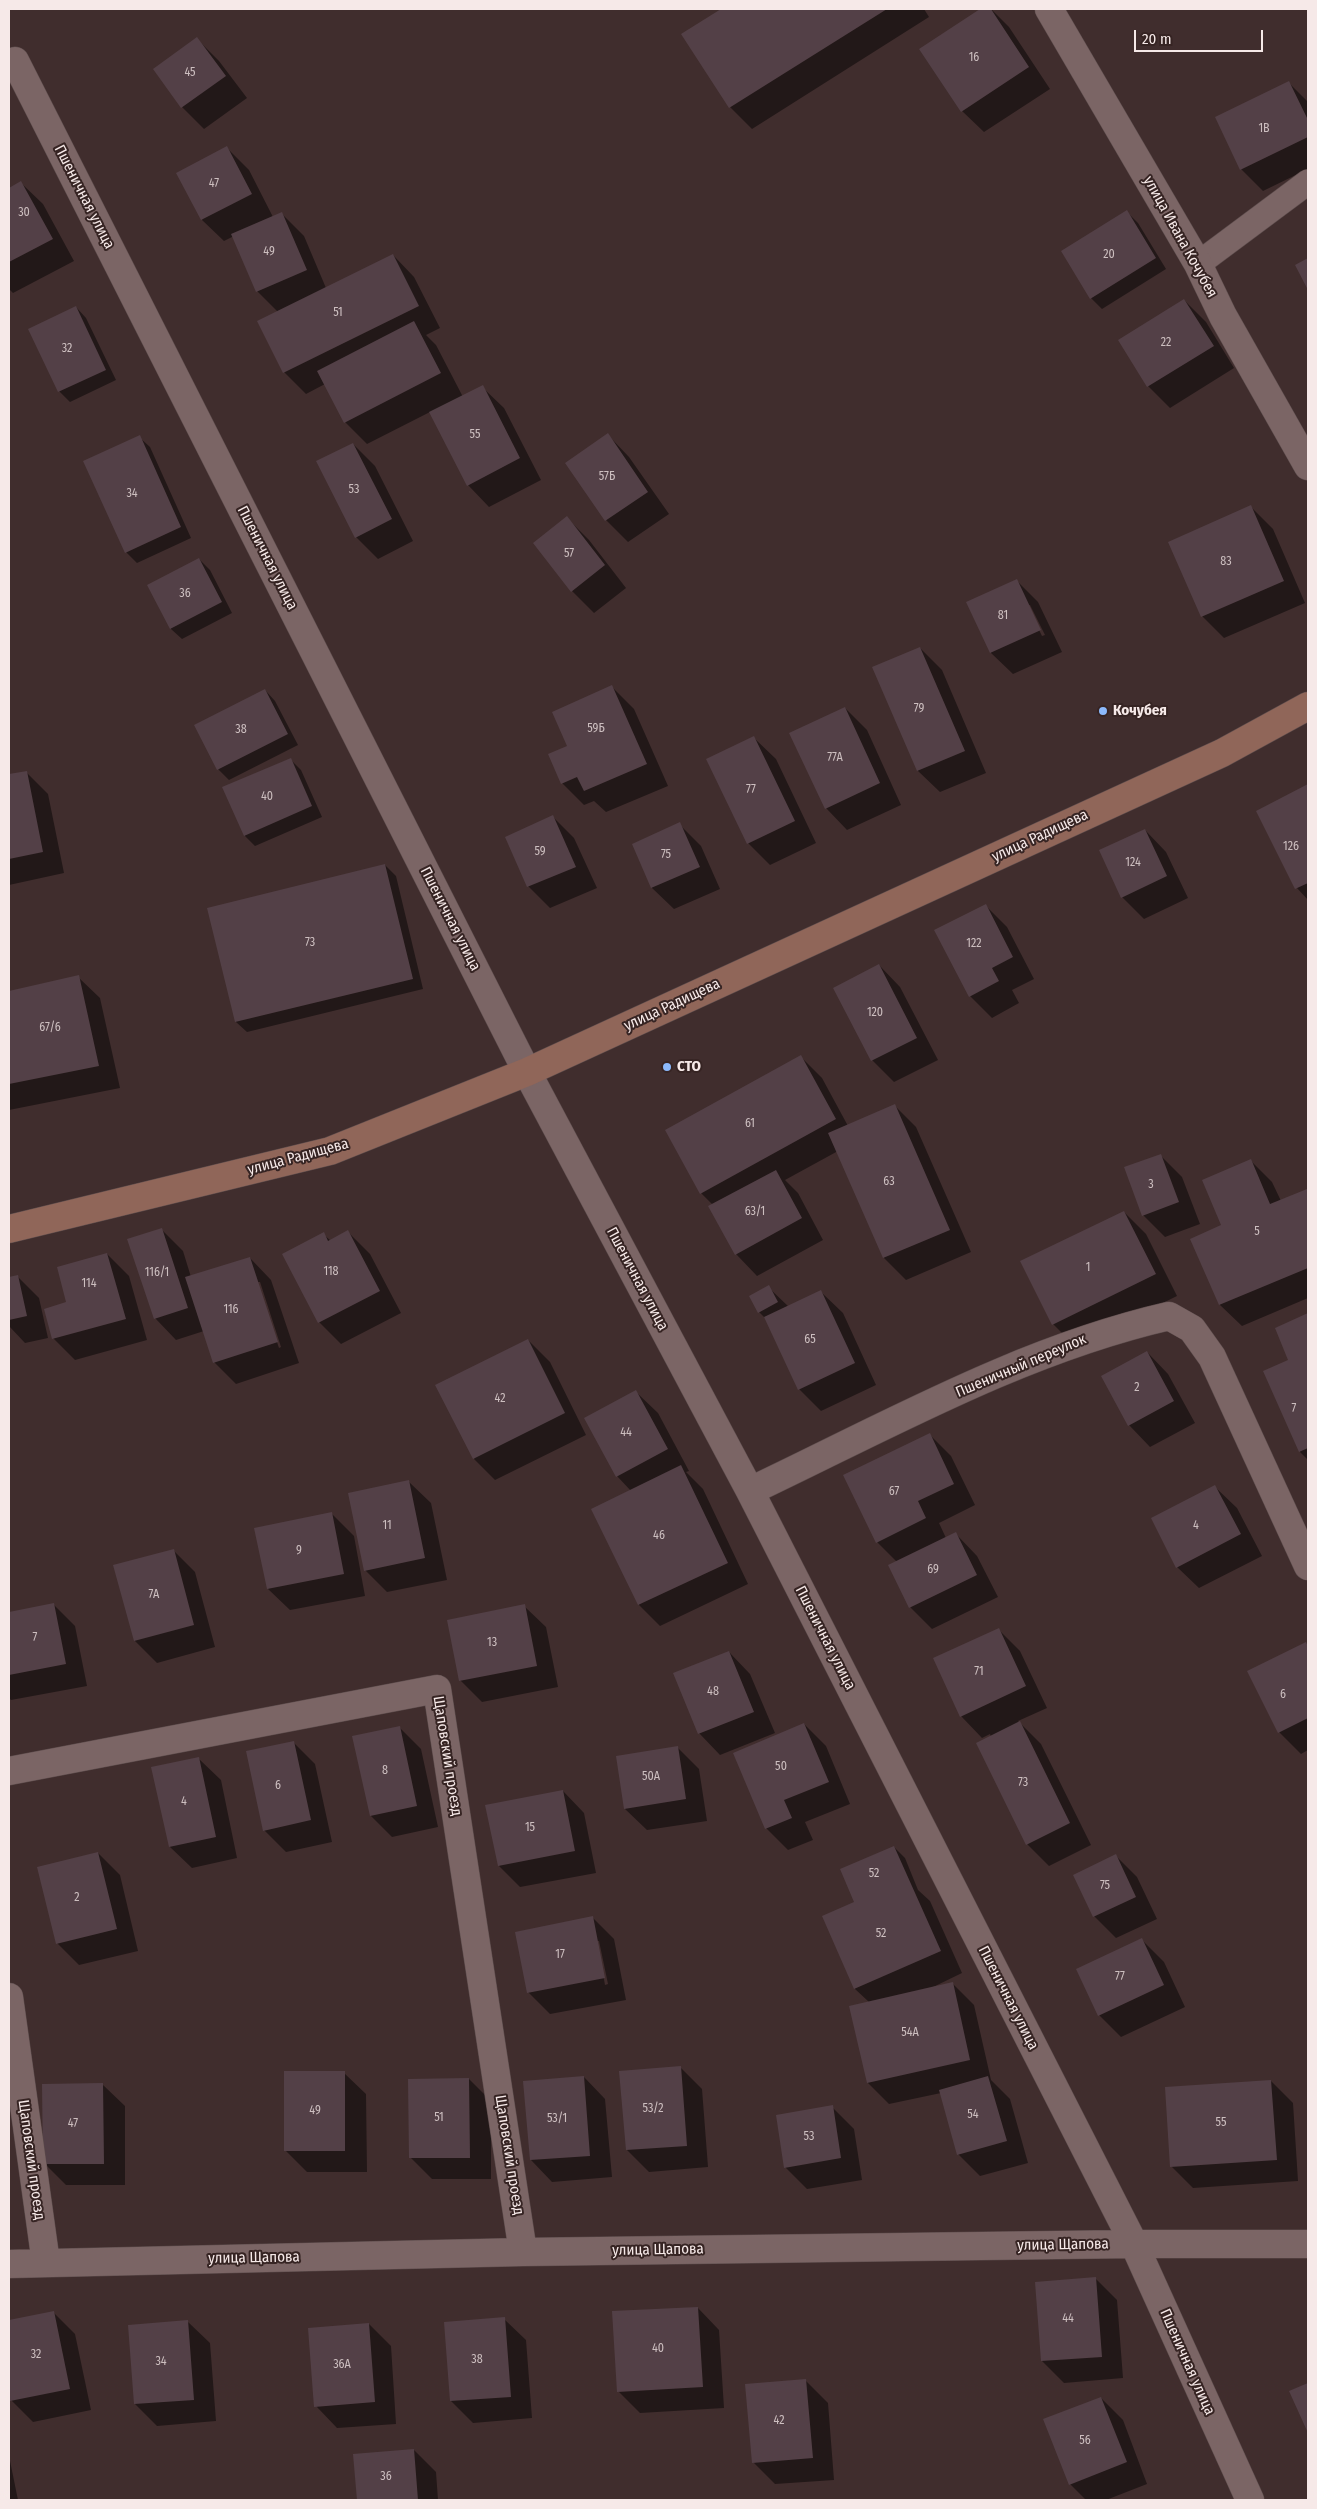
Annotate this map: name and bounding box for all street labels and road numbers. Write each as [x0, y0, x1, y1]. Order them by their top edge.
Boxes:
street label: Пшеничная улица [50, 142, 118, 252]
street label: улица Ивана Кочубея [1139, 173, 1221, 301]
street label: Пшеничная улица [233, 503, 301, 613]
street label: улица Радищева [989, 806, 1091, 866]
street label: Пшеничная улица [416, 864, 484, 974]
street label: улица Радищева [621, 975, 723, 1035]
street label: улица Радищева [245, 1135, 351, 1179]
street label: Пшеничная улица [602, 1224, 672, 1334]
street label: Пшеничный переулок [953, 1330, 1089, 1402]
street label: Пшеничная улица [791, 1583, 859, 1693]
street label: Щаповский проезд [429, 1695, 465, 1817]
street label: Пшеничная улица [974, 1943, 1042, 2053]
street label: Щаповский проезд [491, 2094, 527, 2216]
street label: Щаповский проезд [14, 2099, 48, 2221]
street label: улица Щапова [1017, 2235, 1109, 2255]
street label: улица Щапова [612, 2240, 704, 2260]
street label: улица Щапова [208, 2248, 300, 2268]
street label: Пшеничная улица [1155, 2306, 1219, 2418]

